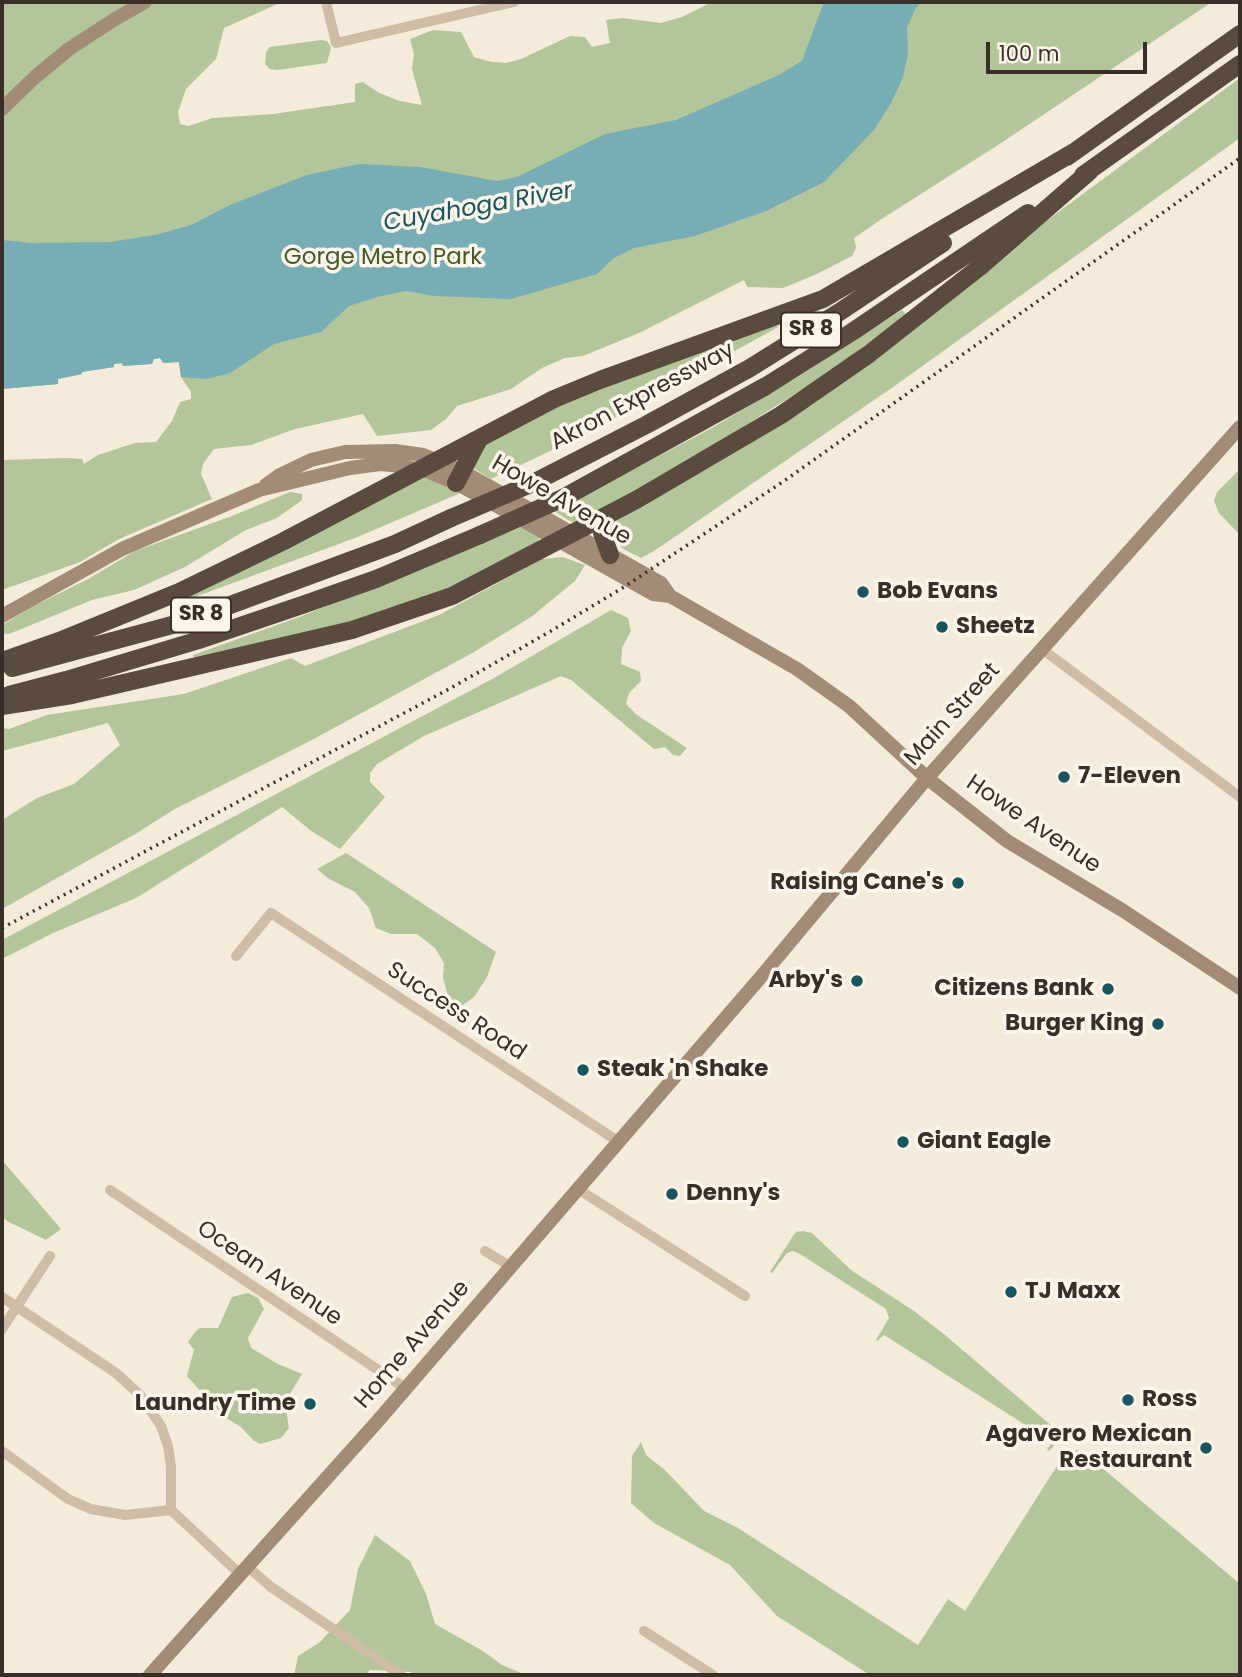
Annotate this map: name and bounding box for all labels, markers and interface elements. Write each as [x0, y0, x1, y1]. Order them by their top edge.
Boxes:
scale bar [990, 28, 1151, 72]
text: 100 m [999, 39, 1059, 68]
water label: Cuyahoga River [381, 177, 575, 239]
park label: Gorge Metro Park [284, 244, 482, 272]
road number: SR 8 [781, 312, 841, 348]
street label: Akron Expressway [546, 337, 740, 457]
street label: Howe Avenue [486, 450, 636, 552]
place label: Bob Evans [877, 578, 998, 606]
marker: Bob Evans [855, 584, 871, 600]
road number: SR 8 [171, 598, 231, 632]
place label: Sheetz [956, 613, 1035, 641]
marker: Sheetz [934, 619, 950, 635]
street label: Main Street [900, 658, 1006, 772]
place label: 7-Eleven [1078, 763, 1181, 791]
marker: 7-Eleven [1056, 769, 1072, 785]
street label: Howe Avenue [961, 770, 1105, 880]
place label: Raising Cane's [770, 869, 944, 897]
marker: Raising Cane's [950, 875, 966, 891]
street label: Success Road [381, 957, 531, 1067]
place label: Arby's [768, 967, 843, 995]
marker: Arby's [849, 973, 865, 989]
place label: Citizens Bank [934, 975, 1094, 1003]
marker: Citizens Bank [1100, 981, 1116, 997]
place label: Burger King [1005, 1010, 1144, 1038]
marker: Burger King [1150, 1016, 1166, 1032]
place label: Steak 'n Shake [597, 1056, 768, 1084]
marker: Steak 'n Shake [575, 1062, 591, 1078]
place label: Giant Eagle [917, 1128, 1051, 1156]
marker: Giant Eagle [895, 1134, 911, 1150]
place label: Denny's [686, 1180, 780, 1208]
marker: Denny's [664, 1186, 680, 1202]
street label: Ocean Avenue [191, 1215, 347, 1333]
street label: Home Avenue [350, 1275, 476, 1415]
place label: TJ Maxx [1025, 1278, 1121, 1306]
marker: TJ Maxx [1003, 1284, 1019, 1300]
place label: Ross [1142, 1386, 1197, 1414]
place label: Laundry Time [135, 1390, 296, 1418]
marker: Ross [1120, 1392, 1136, 1408]
marker: Laundry Time [302, 1396, 318, 1412]
place label: Agavero Mexican Restaurant [985, 1421, 1192, 1475]
marker: Agavero Mexican Restaurant [1198, 1440, 1214, 1456]

